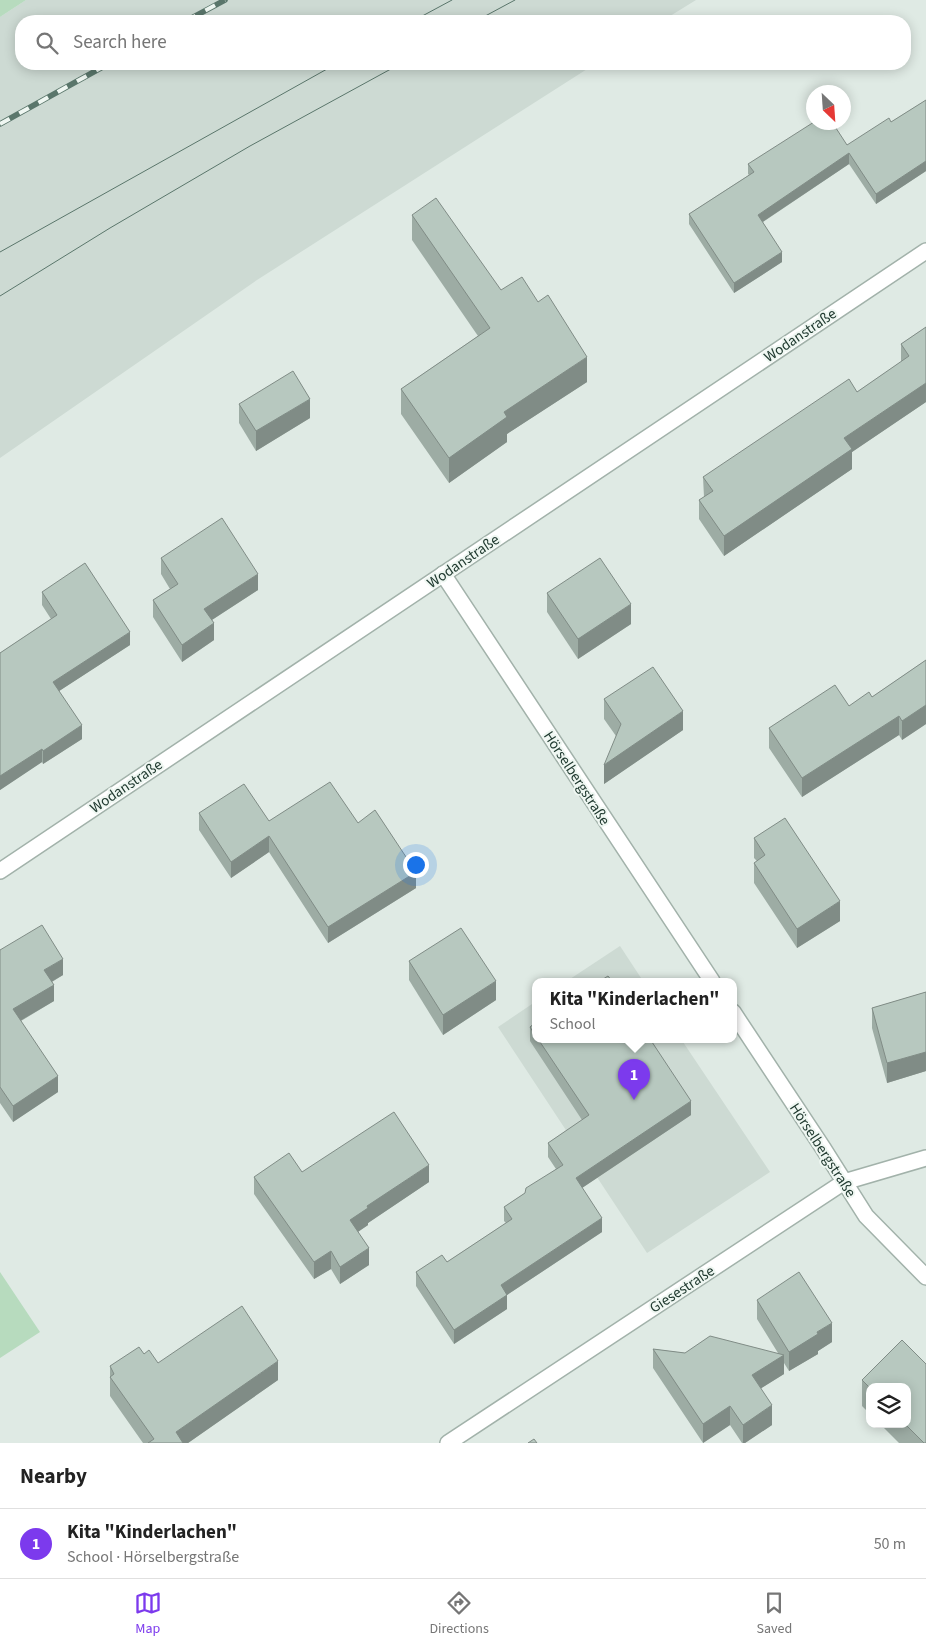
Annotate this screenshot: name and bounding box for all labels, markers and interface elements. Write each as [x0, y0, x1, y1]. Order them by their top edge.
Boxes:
search box [15, 15, 911, 70]
icon: search [33, 29, 61, 57]
text: Search here [73, 29, 167, 56]
north arrow [806, 85, 851, 130]
street label: Wodanstraße [760, 303, 841, 367]
street label: Wodanstraße [423, 529, 504, 593]
street label: Hörselbergstraße [538, 727, 615, 829]
street label: Wodanstraße [86, 754, 167, 818]
your location [403, 852, 429, 878]
popup [532, 978, 737, 1043]
text: Kita "Kinderlachen" [550, 986, 720, 1013]
text: School [550, 1013, 595, 1035]
pin: 1 [618, 1059, 650, 1100]
street label: Hörselbergstraße [784, 1099, 861, 1201]
street label: Giesestraße [646, 1261, 719, 1318]
map controls [866, 1383, 911, 1428]
button: layers [866, 1383, 911, 1428]
text: Nearby [20, 1461, 87, 1491]
text: Kita "Kinderlachen" [67, 1519, 237, 1546]
text: 1 [32, 1533, 40, 1555]
text: 50 m [874, 1533, 906, 1555]
text: School · Hörselbergstraße [67, 1546, 239, 1568]
tab: Map [134, 1589, 162, 1639]
tab: Directions [430, 1589, 489, 1639]
tab: Saved [756, 1589, 792, 1639]

